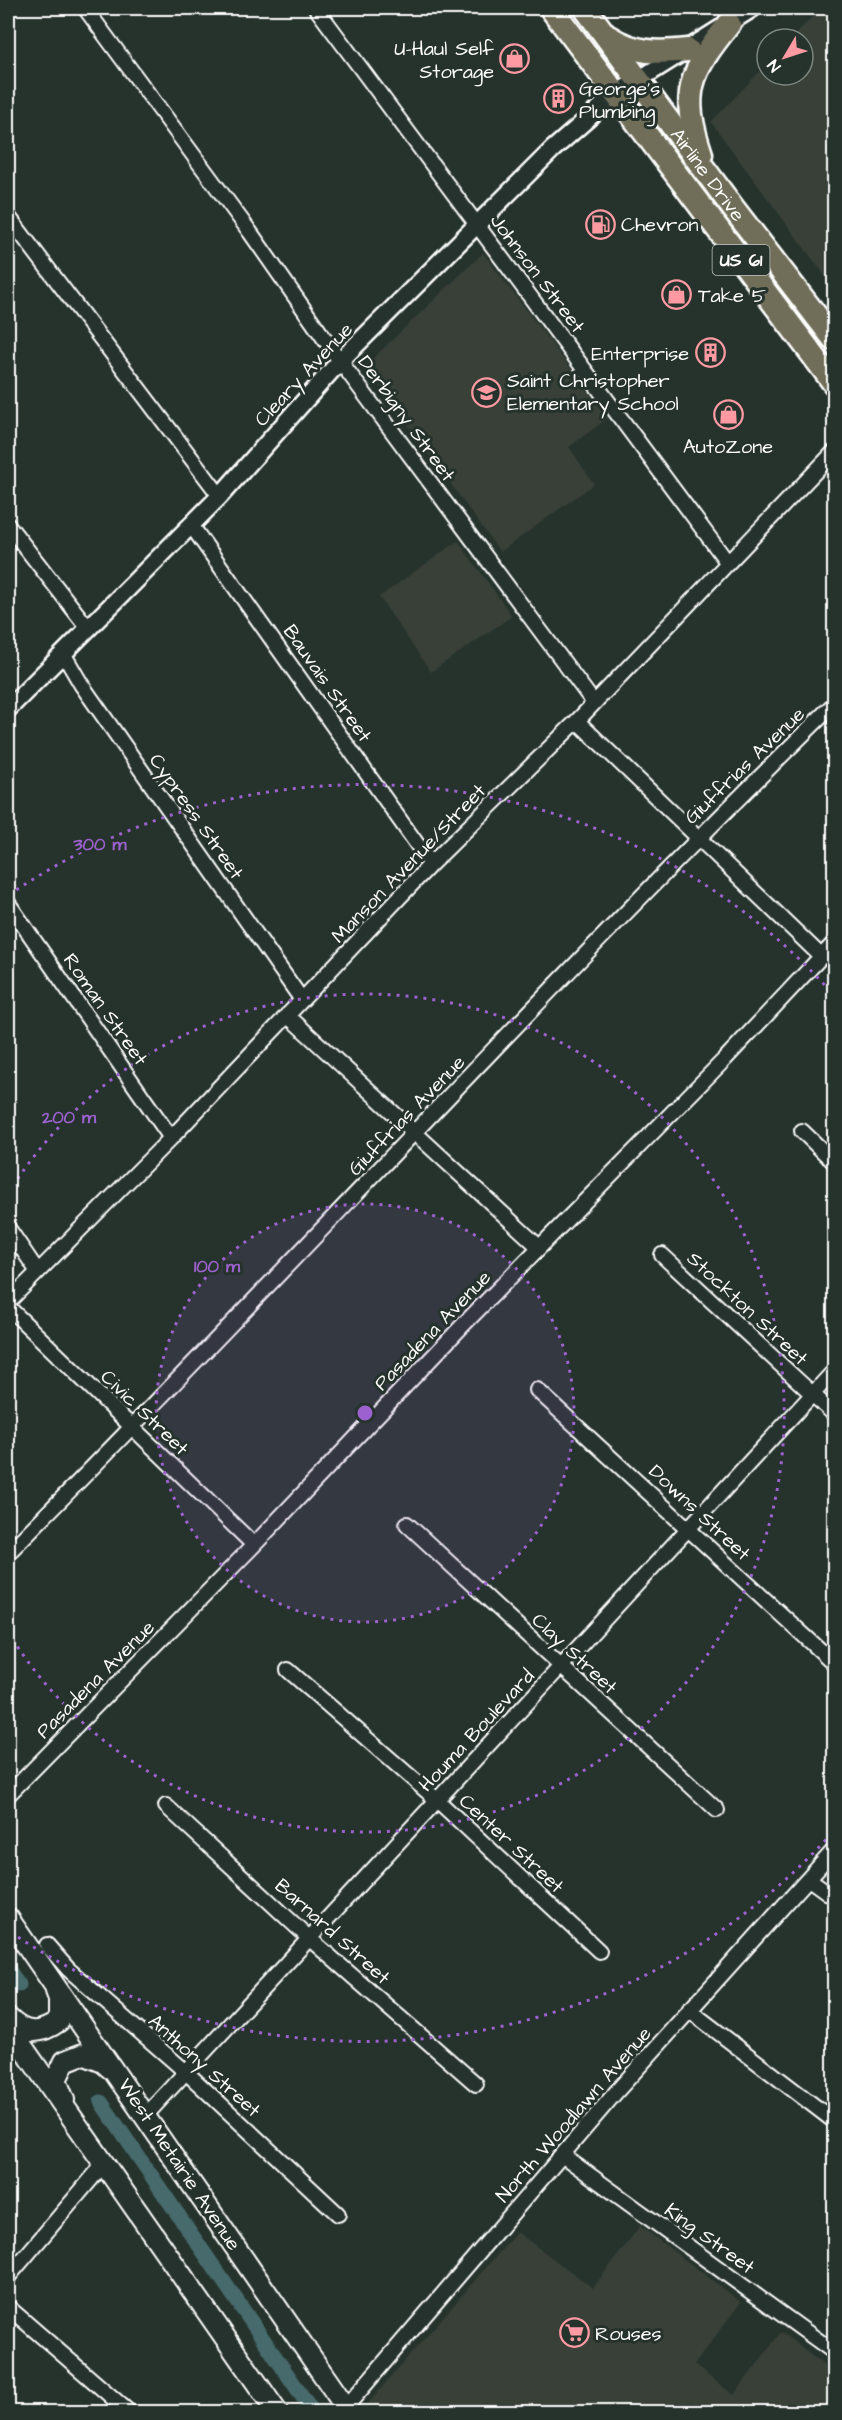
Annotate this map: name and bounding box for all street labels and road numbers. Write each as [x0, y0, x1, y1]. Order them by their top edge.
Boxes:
street label: Airline Drive [663, 122, 752, 228]
street label: Johnson Street [483, 208, 591, 339]
road number: US 61 [712, 245, 770, 275]
street label: Cleary Avenue [248, 316, 360, 434]
street label: Derbigny Street [350, 350, 462, 488]
street label: Bauvais Street [276, 619, 378, 748]
street label: Giuffrias Avenue [678, 701, 811, 831]
street label: Cypress Street [141, 748, 250, 886]
street label: Manson Avenue/Street [325, 778, 492, 950]
street label: Roman Street [56, 948, 154, 1071]
street label: Giuffrias Avenue [342, 1049, 472, 1182]
street label: Stockton Street [681, 1245, 814, 1372]
street label: Pasadena Avenue [368, 1264, 498, 1397]
street label: Civic Street [94, 1363, 195, 1462]
street label: Downs Street [642, 1458, 756, 1567]
street label: Clay Street [525, 1607, 623, 1702]
street label: Pasadena Avenue [30, 1614, 161, 1745]
street label: Houma Boulevard [412, 1663, 541, 1798]
street label: Center Street [453, 1788, 570, 1900]
street label: Barnard Street [268, 1872, 396, 1991]
street label: Anthony Street [141, 2008, 267, 2125]
street label: North Woodlawn Avenue [489, 2020, 658, 2209]
street label: West Metairie Avenue [111, 2073, 247, 2256]
street label: King Street [658, 2197, 760, 2282]

